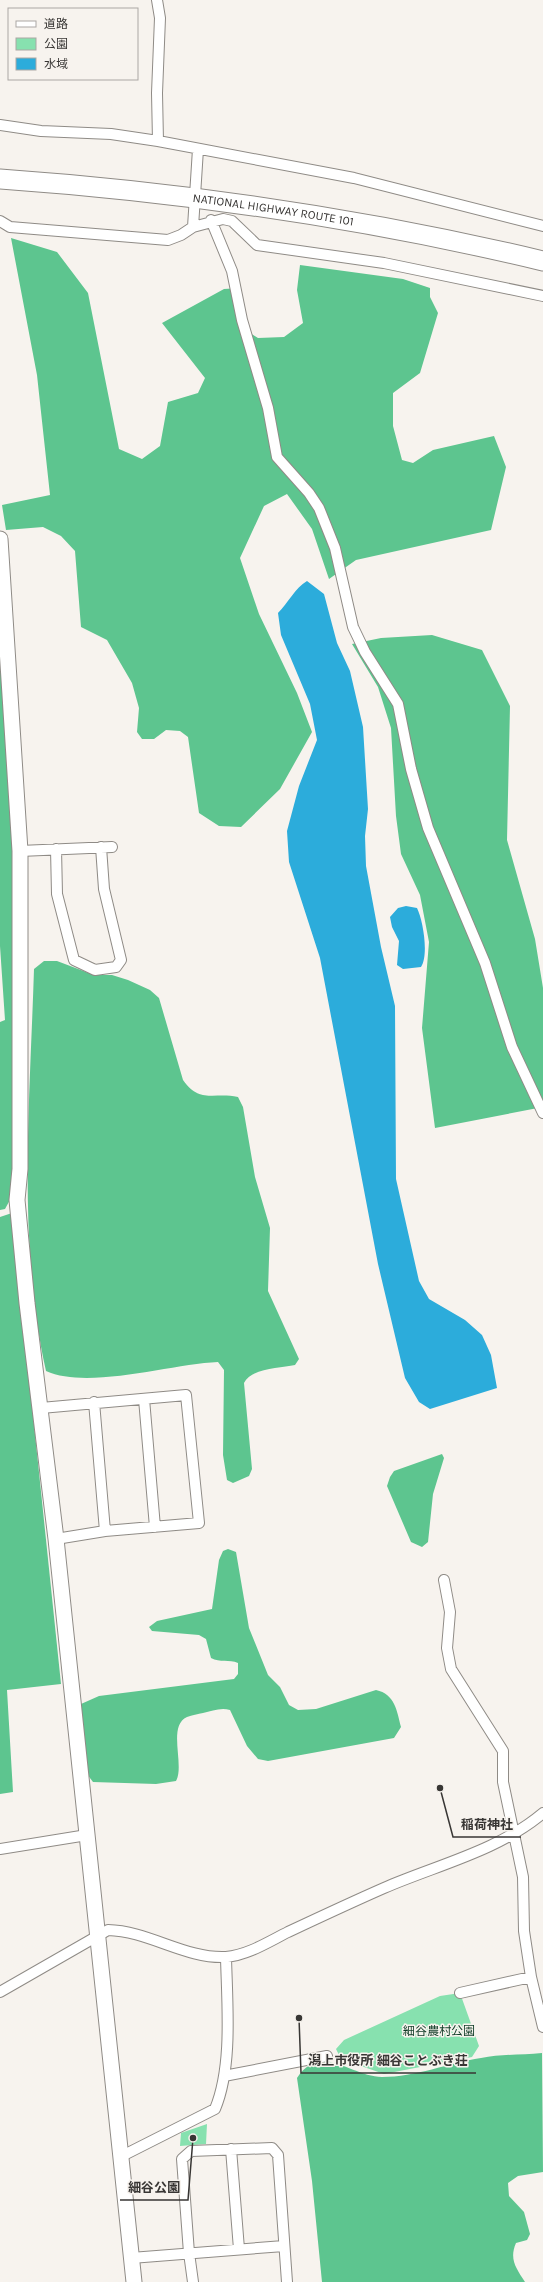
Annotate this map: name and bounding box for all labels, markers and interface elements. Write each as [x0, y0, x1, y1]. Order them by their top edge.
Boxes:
legend [8, 8, 138, 80]
text: 道路 [44, 17, 68, 31]
text: 公園 [44, 37, 68, 51]
text: 水域 [44, 57, 68, 71]
street label: NATIONAL HIGHWAY ROUTE 101 [192, 191, 355, 229]
callout: 稲荷神社 [453, 1812, 521, 1837]
text: 稲荷神社 [461, 1817, 513, 1832]
park label: 細谷農村公園 [403, 2024, 475, 2038]
callout: 潟上市役所 細谷ことぶき荘 [301, 2048, 476, 2073]
text: 潟上市役所 細谷ことぶき荘 [308, 2053, 468, 2068]
callout: 細谷公園 [120, 2175, 188, 2200]
text: 細谷公園 [128, 2180, 180, 2195]

